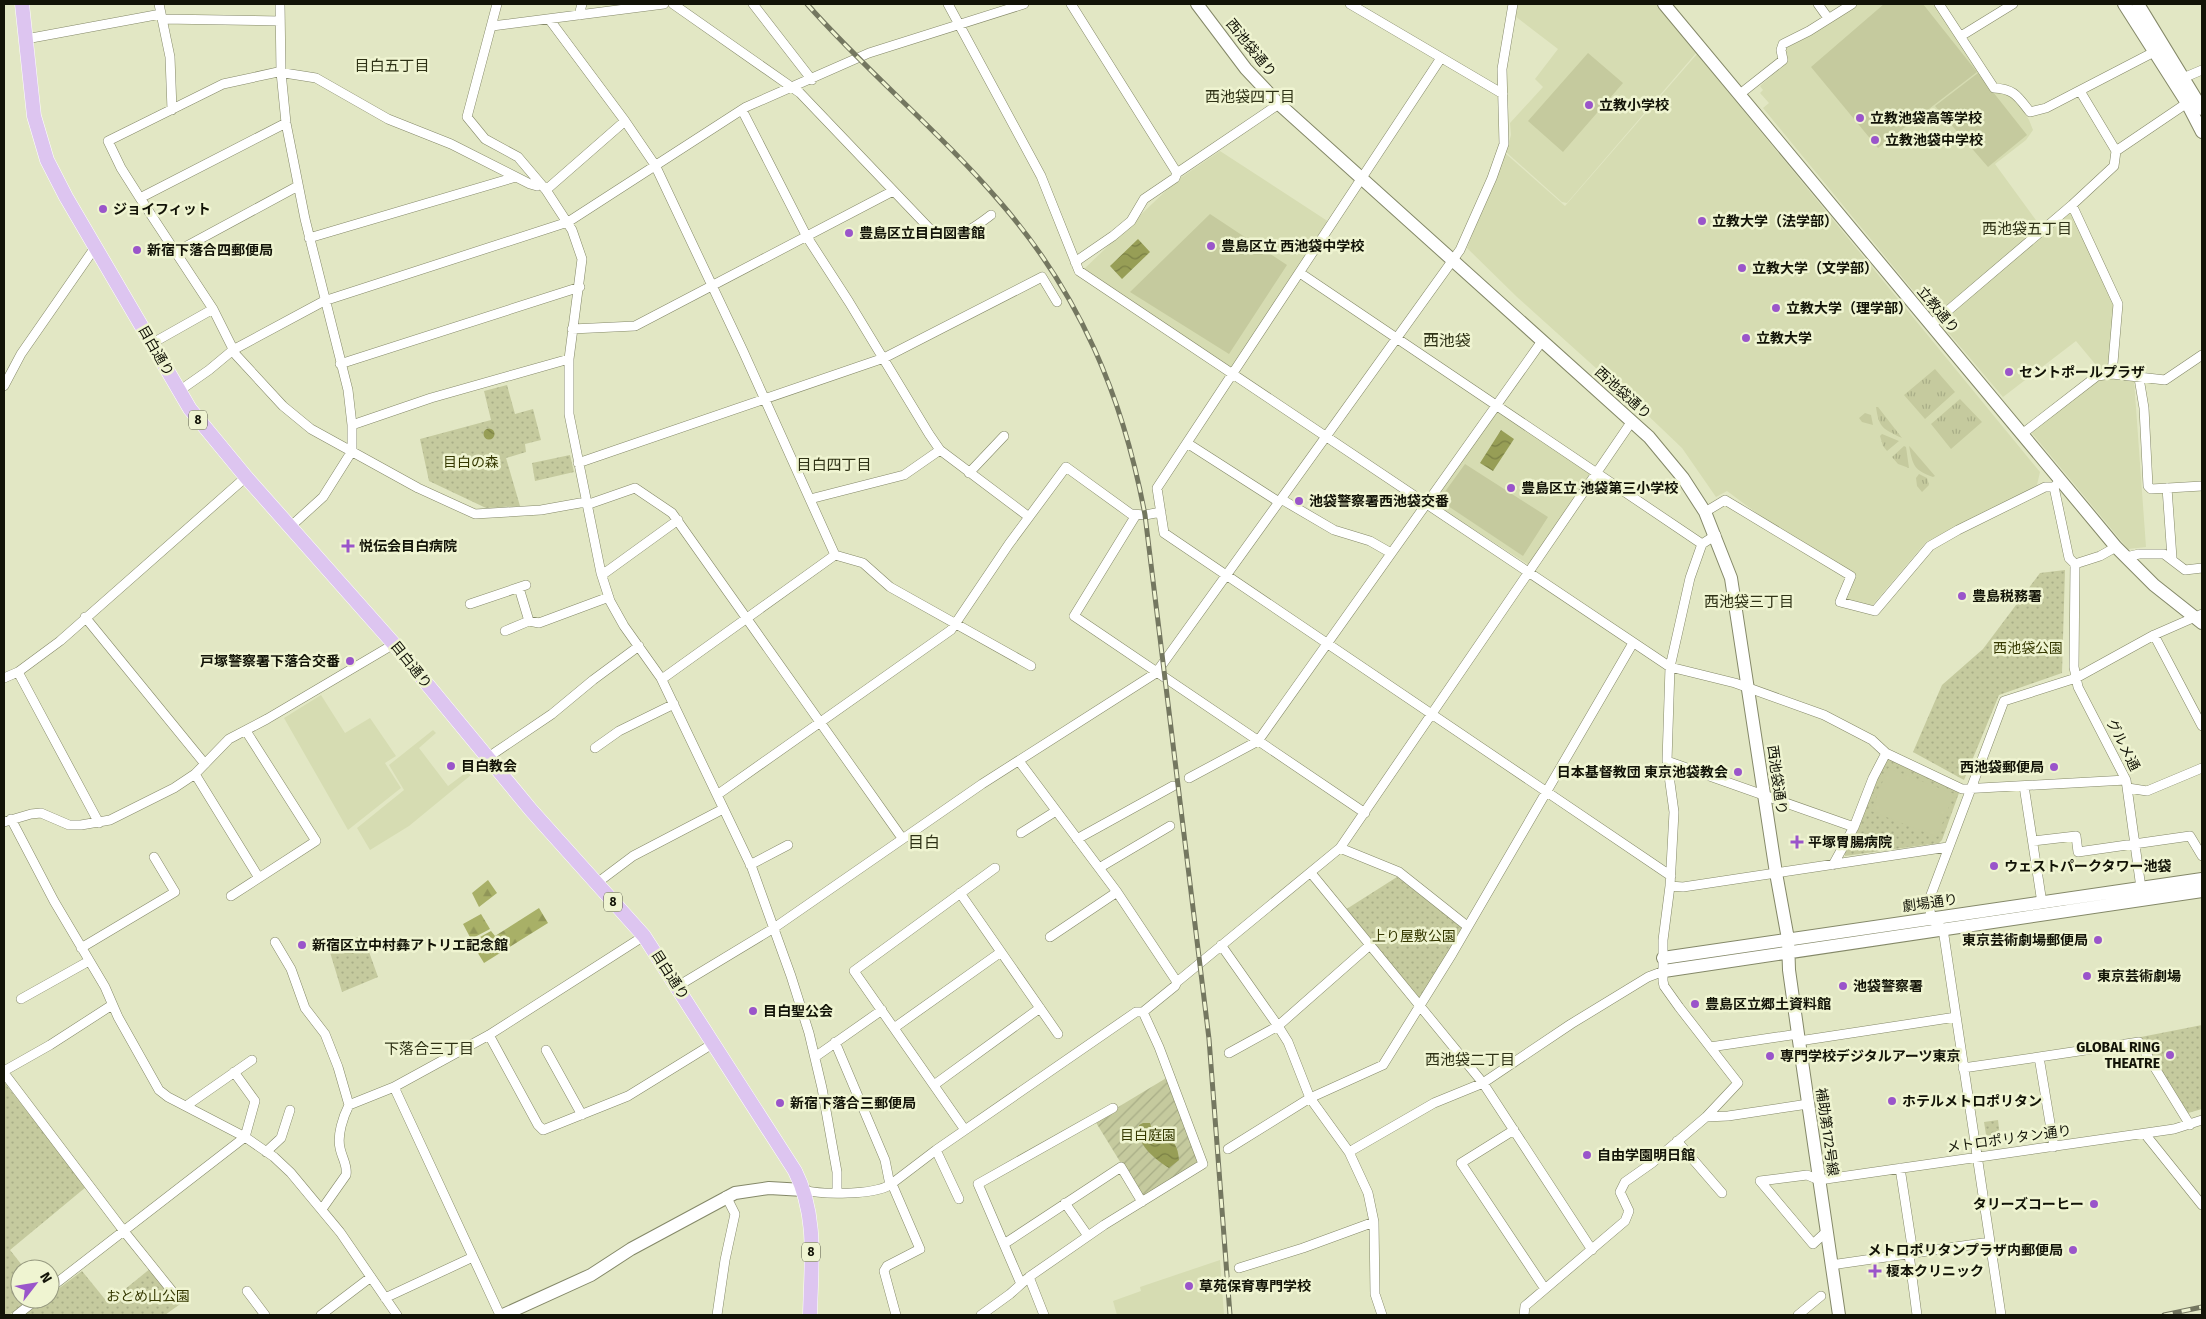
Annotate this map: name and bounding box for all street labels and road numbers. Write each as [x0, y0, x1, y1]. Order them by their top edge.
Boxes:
street label: 西池袋通り [1222, 15, 1280, 81]
street label: 立教通り [1913, 283, 1963, 337]
street label: 目白通り [135, 323, 177, 379]
street label: 西池袋通り [1591, 363, 1655, 423]
road number: 8 [189, 410, 207, 430]
street label: 目白通り [387, 638, 435, 692]
street label: グルメ通 [2103, 716, 2143, 774]
street label: 西池袋通り [1764, 744, 1790, 816]
street label: 劇場通り [1901, 891, 1959, 915]
road number: 8 [604, 892, 622, 912]
street label: 目白通り [648, 947, 692, 1003]
street label: 補助第172号線 [1812, 1087, 1842, 1177]
street label: メトロポリタン通り [1945, 1122, 2073, 1156]
road number: 8 [802, 1242, 820, 1262]

